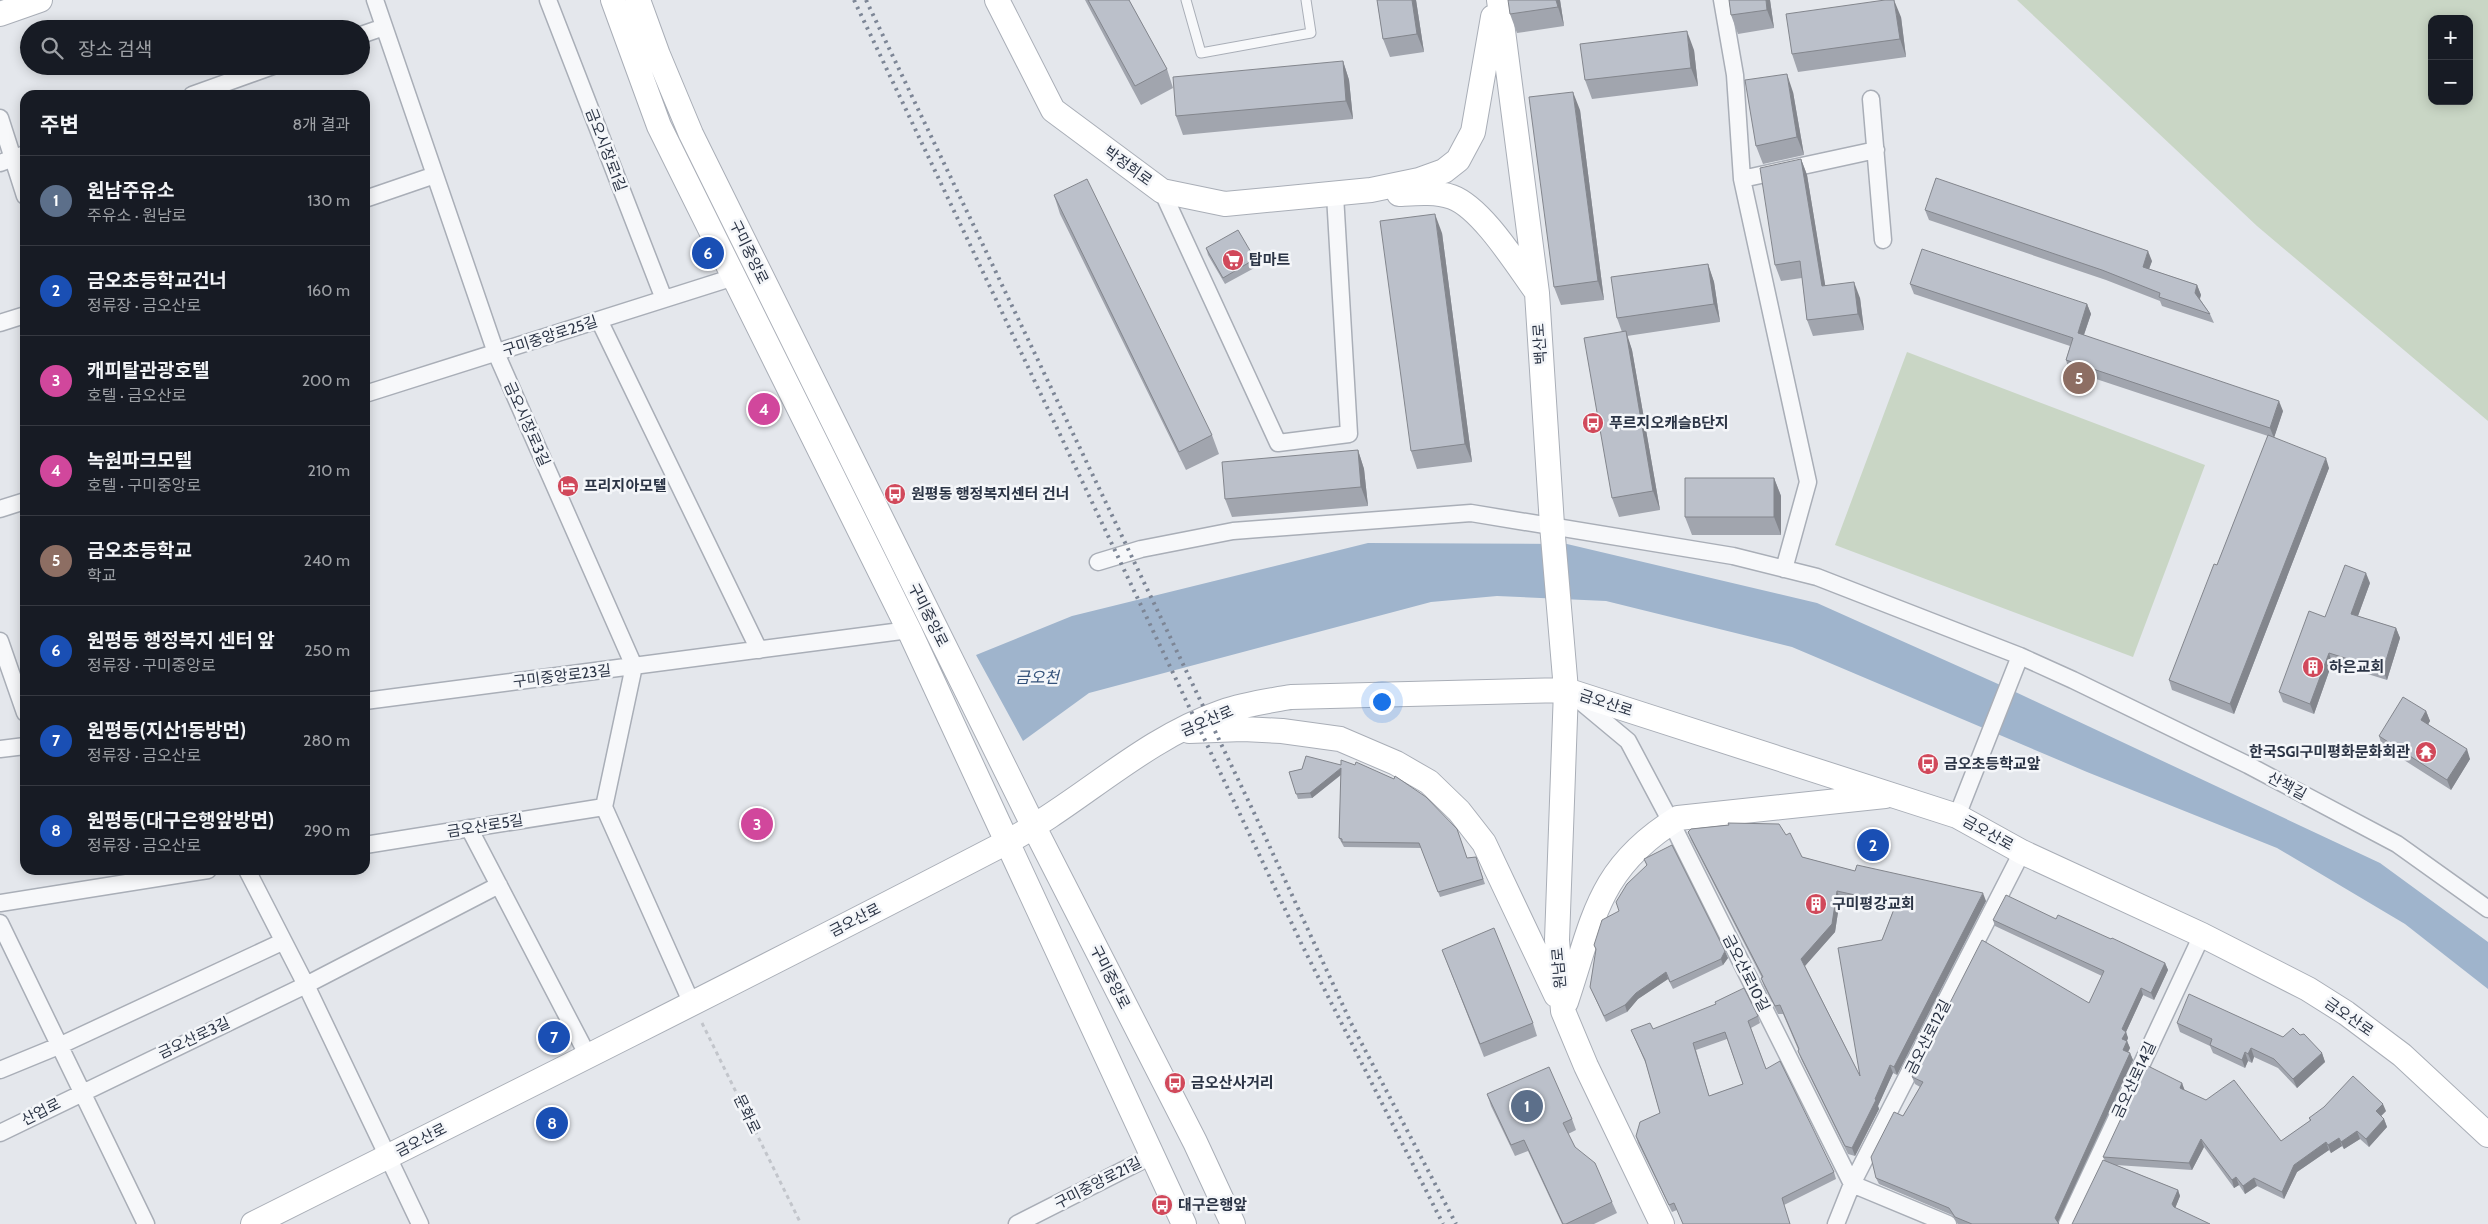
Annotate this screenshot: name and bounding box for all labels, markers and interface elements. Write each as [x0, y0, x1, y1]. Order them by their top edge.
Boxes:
map controls [2428, 15, 2473, 105]
button: + [2428, 15, 2473, 60]
search box [20, 20, 370, 75]
icon: search [38, 34, 66, 62]
text: 장소 검색 [78, 38, 152, 61]
button: − [2428, 60, 2473, 105]
street label: 금오시장로1길 [582, 106, 630, 194]
text: 주변 [40, 112, 79, 137]
text: 8개 결과 [293, 115, 350, 134]
street label: 박정희로 [1100, 142, 1156, 190]
text: 원남주유소 [87, 179, 174, 202]
text: 1 [53, 191, 59, 210]
text: 130 m [307, 191, 350, 210]
text: 주유소 · 원남로 [87, 206, 186, 225]
street label: 구미중앙로 [726, 217, 772, 287]
pin: 6 [692, 234, 724, 272]
supermarket icon: 탑마트 [1221, 248, 1245, 272]
place label: 탑마트 [1249, 251, 1291, 269]
text: 금오초등학교건너 [87, 269, 227, 292]
text: 2 [52, 281, 60, 300]
text: 160 m [307, 281, 350, 300]
text: 정류장 · 금오산로 [87, 296, 201, 315]
street label: 구미중앙로25길 [500, 312, 600, 360]
street label: 백산로 [1530, 323, 1550, 365]
text: 캐피탈관광호텔 [87, 359, 209, 382]
pin: 5 [2063, 359, 2095, 397]
text: 3 [52, 371, 60, 390]
text: 200 m [302, 371, 350, 390]
street label: 금오시장로3길 [500, 379, 554, 469]
text: 호텔 · 금오산로 [87, 386, 186, 405]
pin: 4 [748, 390, 780, 428]
bus stop icon: 푸르지오캐슬B단지 [1581, 411, 1605, 435]
place label: 푸르지오캐슬B단지 [1609, 414, 1729, 432]
text: 녹원파크모텔 [87, 449, 192, 472]
text: 4 [51, 461, 61, 480]
text: 210 m [308, 461, 350, 480]
hotel icon: 프리지아모텔 [556, 474, 580, 498]
text: 호텔 · 구미중앙로 [87, 476, 201, 495]
place label: 프리지아모텔 [584, 477, 667, 495]
bus stop icon: 원평동 행정복지센터 건너 [883, 482, 907, 506]
place label: 원평동 행정복지센터 건너 [911, 485, 1070, 503]
text: 금오초등학교 [87, 539, 192, 562]
text: 5 [52, 551, 60, 570]
text: 240 m [304, 551, 350, 570]
text: 학교 [87, 566, 116, 585]
street label: 구미중앙로 [904, 580, 952, 650]
text: 원평동 행정복지 센터 앞 [87, 629, 275, 652]
text: 6 [52, 641, 61, 660]
text: 250 m [304, 641, 350, 660]
building icon: 하은교회 [2301, 655, 2325, 679]
text: 정류장 · 구미중앙로 [87, 656, 216, 675]
place label: 하은교회 [2329, 658, 2384, 676]
street label: 구미중앙로23길 [512, 661, 612, 691]
water label: 금오천 [1015, 668, 1061, 687]
street label: 금오산로 [1577, 686, 1635, 720]
your location [1369, 689, 1395, 715]
street label: 금오산로 [1178, 702, 1236, 740]
text: 원평동(지산1동방면) [87, 719, 246, 742]
text: 7 [52, 731, 60, 750]
text: 280 m [303, 731, 350, 750]
temple icon: 한국SGI구미평화문화회관 [2414, 740, 2438, 764]
place label: 한국SGI구미평화문화회관 [2249, 743, 2410, 761]
text: 정류장 · 금오산로 [87, 746, 201, 765]
bus stop icon: 금오초등학교앞 [1916, 752, 1940, 776]
place label: 금오초등학교앞 [1944, 755, 2041, 773]
street label: 산책길 [2264, 768, 2310, 804]
pin: 3 [741, 805, 773, 843]
text: 원평동(대구은행앞방면) [87, 809, 274, 832]
street label: 금오산로5길 [446, 811, 524, 841]
street label: 금오산로 [1959, 812, 2017, 854]
text: 8 [51, 821, 61, 840]
text: 290 m [304, 821, 350, 840]
pin: 2 [1857, 826, 1889, 864]
text: 정류장 · 금오산로 [87, 836, 201, 855]
building icon: 구미평강교회 [1804, 892, 1828, 916]
place label: 구미평강교회 [1832, 895, 1915, 913]
street label: 금오산로 [826, 899, 884, 941]
street label: 금오산로10길 [1719, 931, 1773, 1015]
street label: 구미중앙로 [1086, 942, 1134, 1012]
street label: 원남로 [1548, 947, 1570, 989]
street label: 금오산로 [2321, 994, 2377, 1040]
street label: 금오산로12길 [1901, 996, 1955, 1078]
street label: 금오산로3길 [155, 1014, 233, 1062]
pin: 7 [538, 1018, 570, 1056]
street label: 금오산로14길 [2108, 1039, 2160, 1121]
bus stop icon: 금오산사거리 [1163, 1071, 1187, 1095]
place label: 금오산사거리 [1191, 1074, 1274, 1092]
pin: 1 [1511, 1087, 1543, 1125]
street label: 문화로 [730, 1091, 764, 1137]
street label: 산업로 [18, 1095, 64, 1129]
pin: 8 [536, 1104, 568, 1142]
street label: 금오산로 [392, 1119, 450, 1161]
street label: 구미중앙로21길 [1051, 1153, 1145, 1213]
bus stop icon: 대구은행앞 [1150, 1193, 1174, 1217]
place label: 대구은행앞 [1178, 1196, 1247, 1214]

